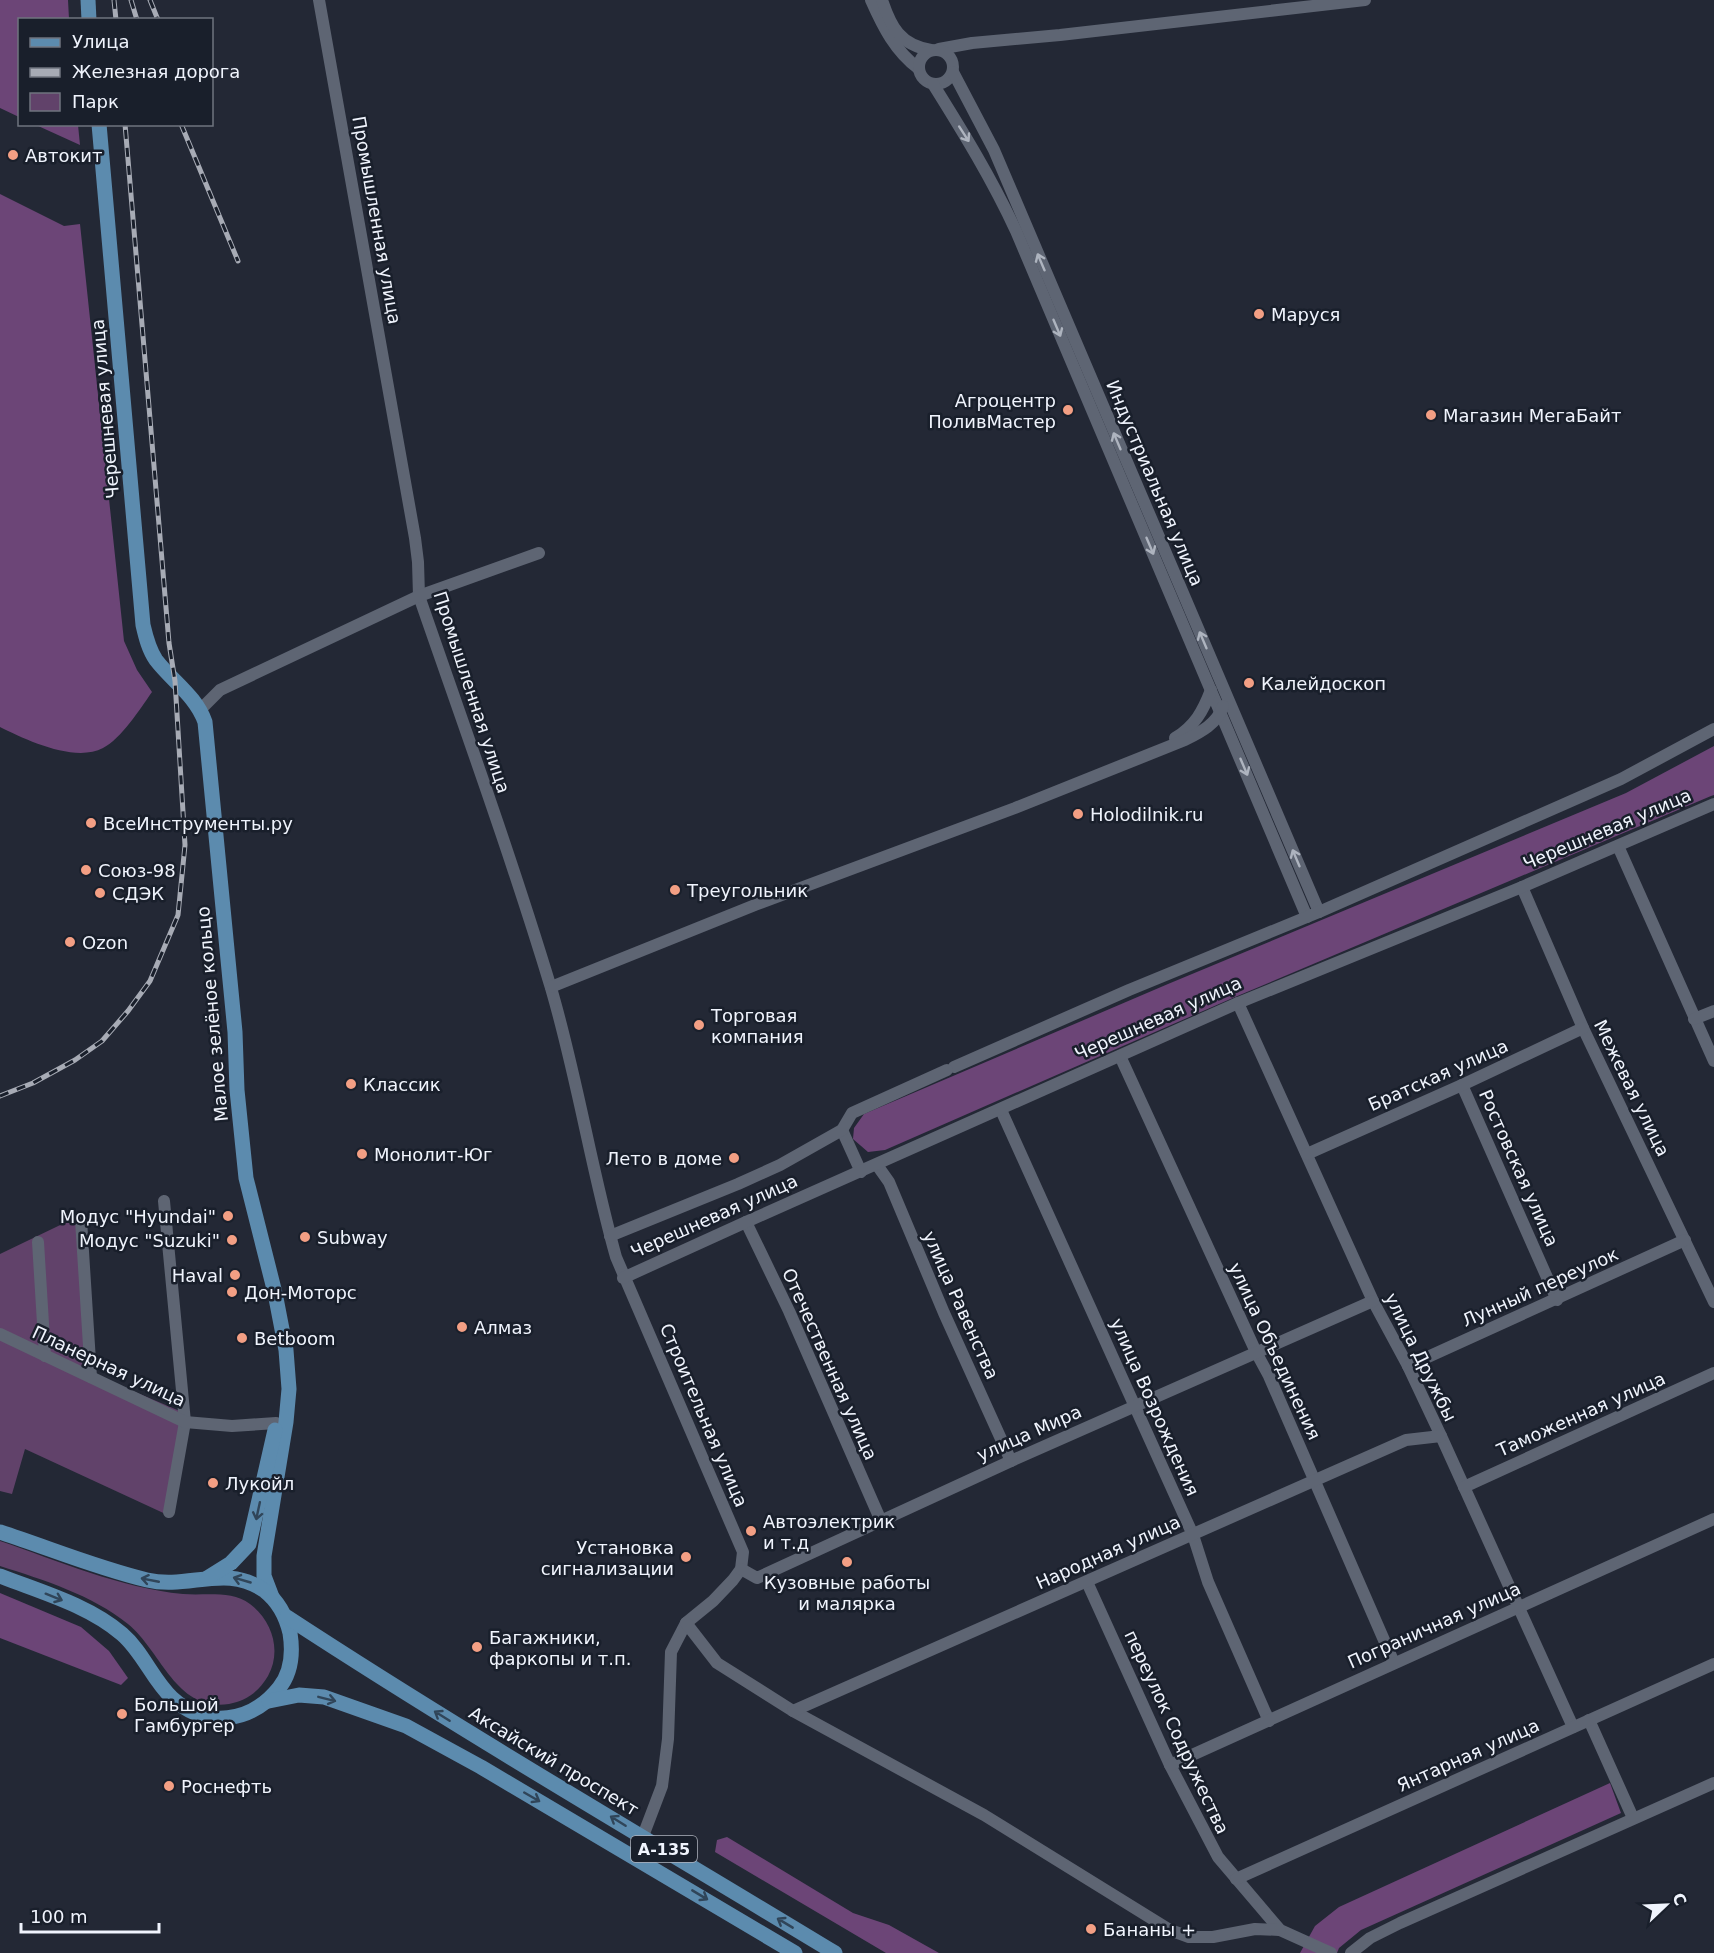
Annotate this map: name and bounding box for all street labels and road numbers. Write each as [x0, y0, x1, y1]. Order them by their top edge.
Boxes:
street label: Промышленная улица [348, 114, 406, 326]
street label: Черешневая улица [87, 318, 123, 500]
street label: Индустриальная улица [1102, 377, 1208, 589]
street label: Промышленная улица [429, 588, 515, 796]
street label: Черешневая улица [1520, 784, 1694, 874]
street label: Малое зелёное кольцо [192, 906, 232, 1122]
street label: Черешневая улица [1071, 972, 1245, 1064]
street label: Межевая улица [1590, 1016, 1674, 1160]
street label: Братская улица [1365, 1035, 1511, 1115]
street label: Ростовская улица [1475, 1086, 1563, 1250]
street label: Черешневая улица [627, 1170, 801, 1262]
street label: улица Равенства [919, 1228, 1003, 1382]
street label: Лунный переулок [1459, 1243, 1621, 1331]
street label: улица Объединения [1225, 1259, 1325, 1443]
street label: Отечественная улица [778, 1265, 882, 1463]
street label: улица Дружбы [1381, 1289, 1461, 1425]
street label: улица Возрождения [1106, 1315, 1204, 1499]
street label: Строительная улица [656, 1320, 752, 1510]
street label: Планерная улица [29, 1321, 189, 1411]
street label: Таможенная улица [1493, 1367, 1668, 1461]
street label: улица Мира [973, 1401, 1085, 1465]
street label: Народная улица [1033, 1511, 1183, 1593]
street label: Пограничная улица [1344, 1577, 1524, 1673]
street label: переулок Содружества [1120, 1627, 1234, 1837]
street label: Аксайский проспект [465, 1702, 643, 1820]
street label: Янтарная улица [1394, 1714, 1542, 1796]
road number: А-135 [631, 1836, 697, 1862]

